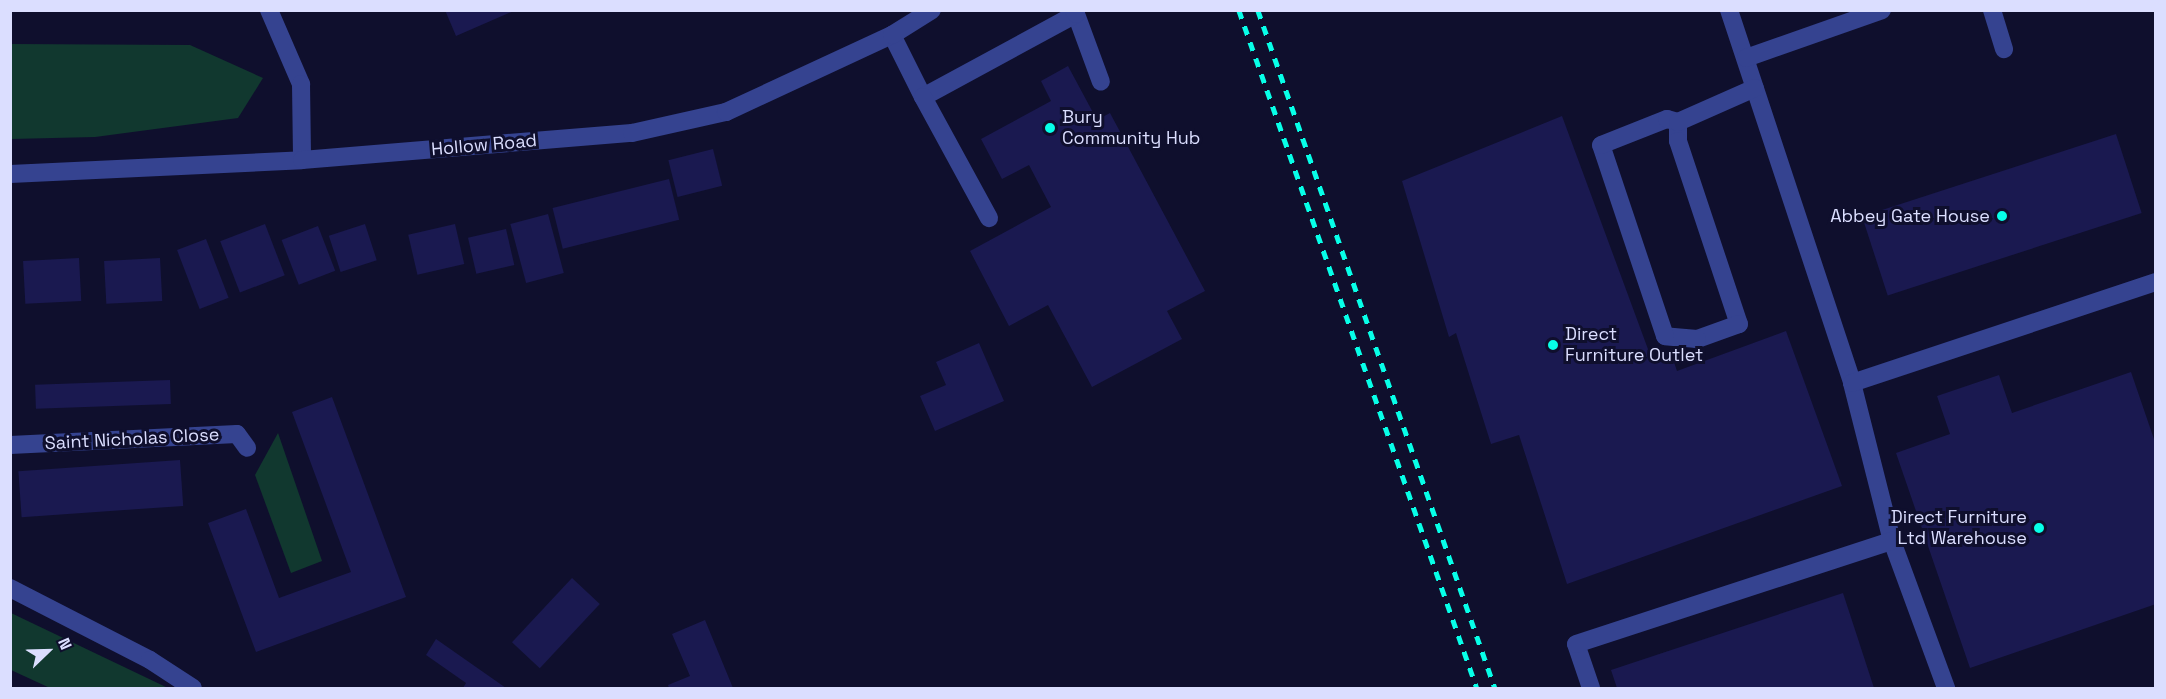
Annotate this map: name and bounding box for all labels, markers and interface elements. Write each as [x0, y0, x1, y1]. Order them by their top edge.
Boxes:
place label: Bury Community Hub [1062, 107, 1200, 150]
marker: Bury Community Hub [1043, 121, 1057, 135]
street label: Hollow Road [430, 130, 538, 160]
place label: Abbey Gate House [1830, 205, 1990, 227]
marker: Abbey Gate House [1995, 209, 2009, 223]
place label: Direct Furniture Outlet [1565, 324, 1703, 366]
marker: Direct Furniture Outlet [1546, 338, 1560, 352]
street label: Saint Nicholas Close [44, 424, 220, 454]
place label: Direct Furniture Ltd Warehouse [1891, 507, 2027, 550]
marker: Direct Furniture Ltd Warehouse [2032, 521, 2046, 535]
north arrow [18, 621, 78, 681]
text: N [53, 635, 77, 653]

